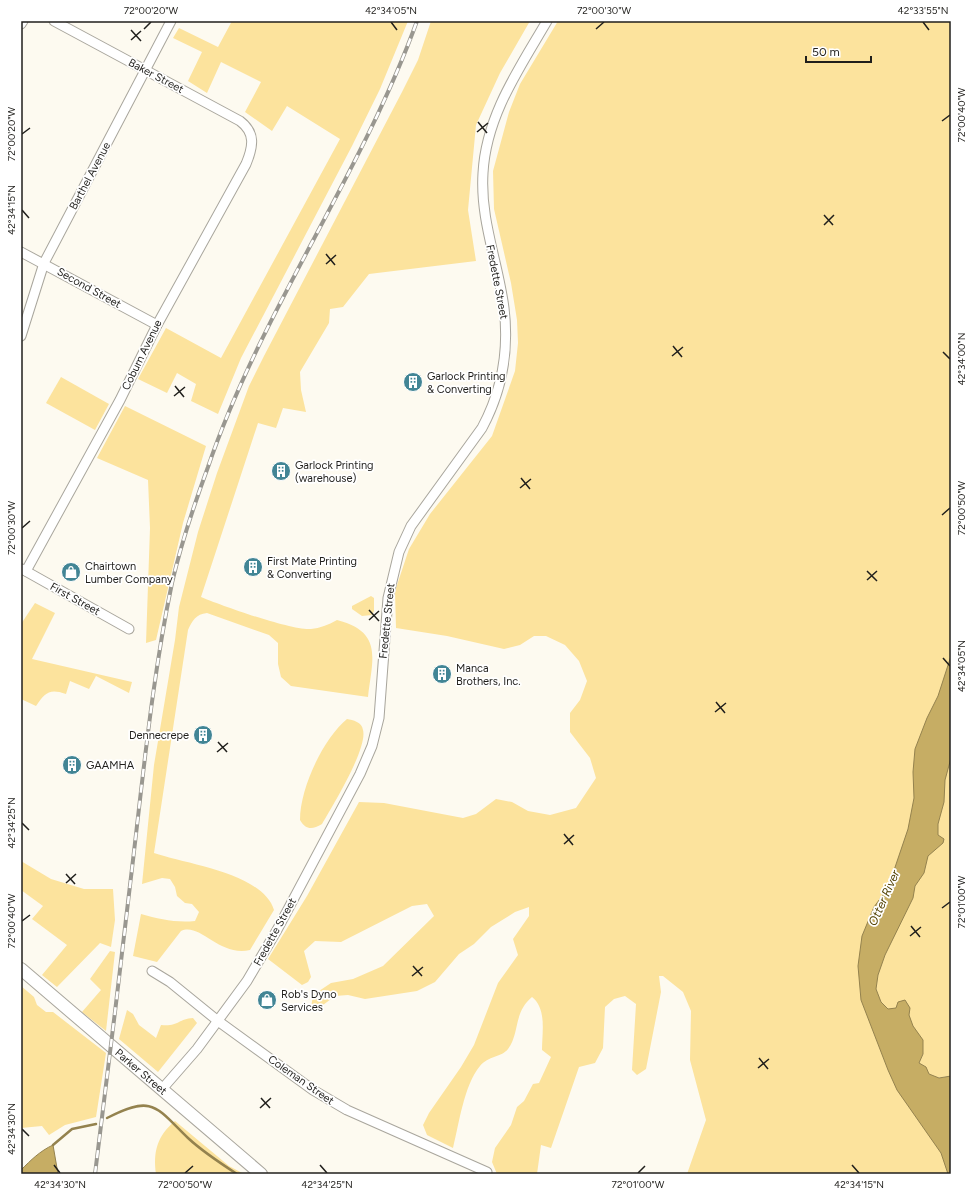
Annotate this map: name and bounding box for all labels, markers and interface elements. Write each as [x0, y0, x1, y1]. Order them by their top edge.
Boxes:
text: 72°00'20"W [124, 4, 179, 17]
text: 42°34'05"N [365, 4, 417, 17]
text: 72°00'30"W [577, 4, 631, 17]
text: 42°33'55"N [898, 4, 948, 17]
scale bar [806, 38, 871, 64]
text: 50 m [812, 45, 840, 59]
street label: Baker Street [126, 56, 186, 96]
text: 72°00'40"W [955, 87, 968, 142]
text: 72°00'20"W [5, 106, 18, 161]
street label: Barthel Avenue [67, 140, 113, 212]
text: 42°34'15"N [5, 185, 18, 235]
street label: Fredette Street [483, 244, 511, 320]
street label: Second Street [55, 265, 123, 311]
street label: Coburn Avenue [119, 318, 165, 392]
text: 42°34'00"N [955, 333, 968, 385]
place label: Garlock Printing & Converting [427, 370, 506, 396]
building icon: Garlock Printing & Converting [402, 371, 424, 393]
place label: Garlock Printing (warehouse) [295, 459, 374, 485]
building icon: Garlock Printing (warehouse) [270, 460, 292, 482]
text: 72°00'50"W [955, 480, 968, 535]
text: 72°00'30"W [5, 501, 18, 555]
place label: First Mate Printing & Converting [267, 555, 357, 581]
building icon: First Mate Printing & Converting [242, 556, 264, 578]
place label: Chairtown Lumber Company [85, 560, 173, 586]
shop icon: Chairtown Lumber Company [60, 561, 82, 583]
street label: First Street [48, 580, 102, 618]
street label: Fredette Street [377, 583, 397, 659]
text: 42°34'05"N [955, 640, 968, 692]
place label: Manca Brothers, Inc. [456, 662, 521, 688]
building icon: Manca Brothers, Inc. [431, 663, 453, 685]
building icon: Dennecrepe [192, 724, 214, 746]
place label: Dennecrepe [129, 729, 189, 742]
building icon: GAAMHA [61, 754, 83, 776]
place label: GAAMHA [86, 759, 135, 772]
text: 42°34'25"N [5, 797, 18, 849]
water label: Otter River [866, 867, 903, 928]
text: 72°01'00"W [955, 875, 968, 928]
text: 72°00'40"W [5, 893, 18, 948]
street label: Fredette Street [251, 896, 299, 968]
place label: Rob's Dyno Services [281, 988, 337, 1014]
shop icon: Rob's Dyno Services [256, 989, 278, 1011]
street label: Parker Street [113, 1046, 170, 1097]
street label: Coleman Street [266, 1052, 336, 1108]
text: 42°34'30"N [5, 1103, 18, 1155]
text: 42°34'30"N [34, 1178, 86, 1191]
text: 72°00'50"W [158, 1178, 213, 1191]
text: 42°34'25"N [301, 1178, 353, 1191]
text: 72°01'00"W [612, 1178, 665, 1191]
text: 42°34'15"N [834, 1178, 884, 1191]

